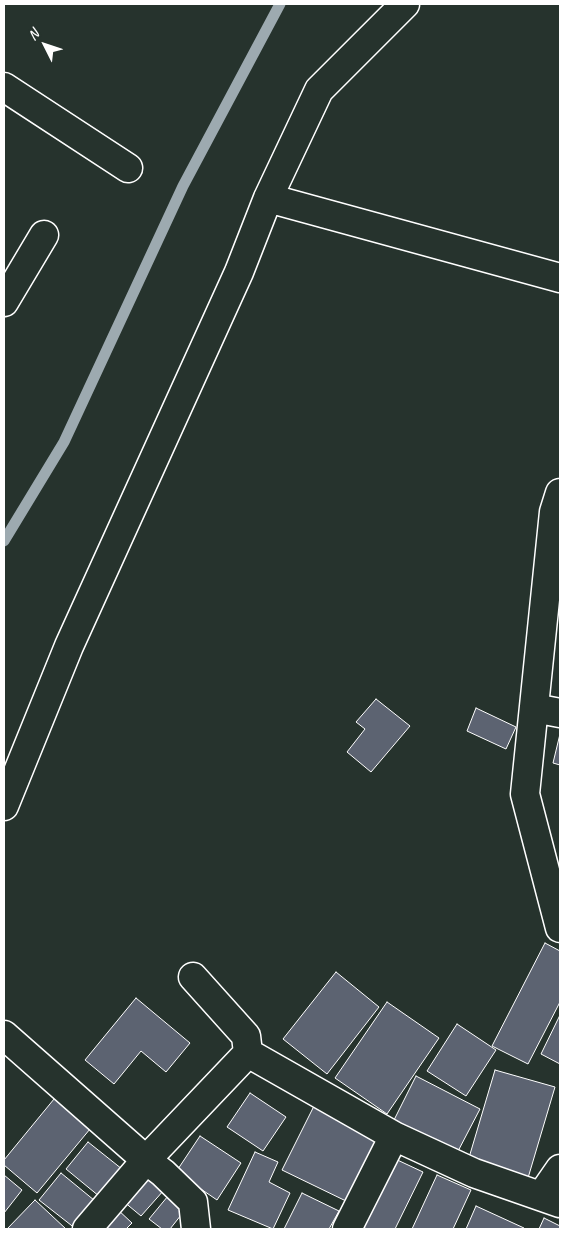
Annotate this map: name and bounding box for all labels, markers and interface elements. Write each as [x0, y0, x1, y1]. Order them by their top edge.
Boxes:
north arrow [20, 20, 70, 70]
text: N [24, 26, 43, 44]

